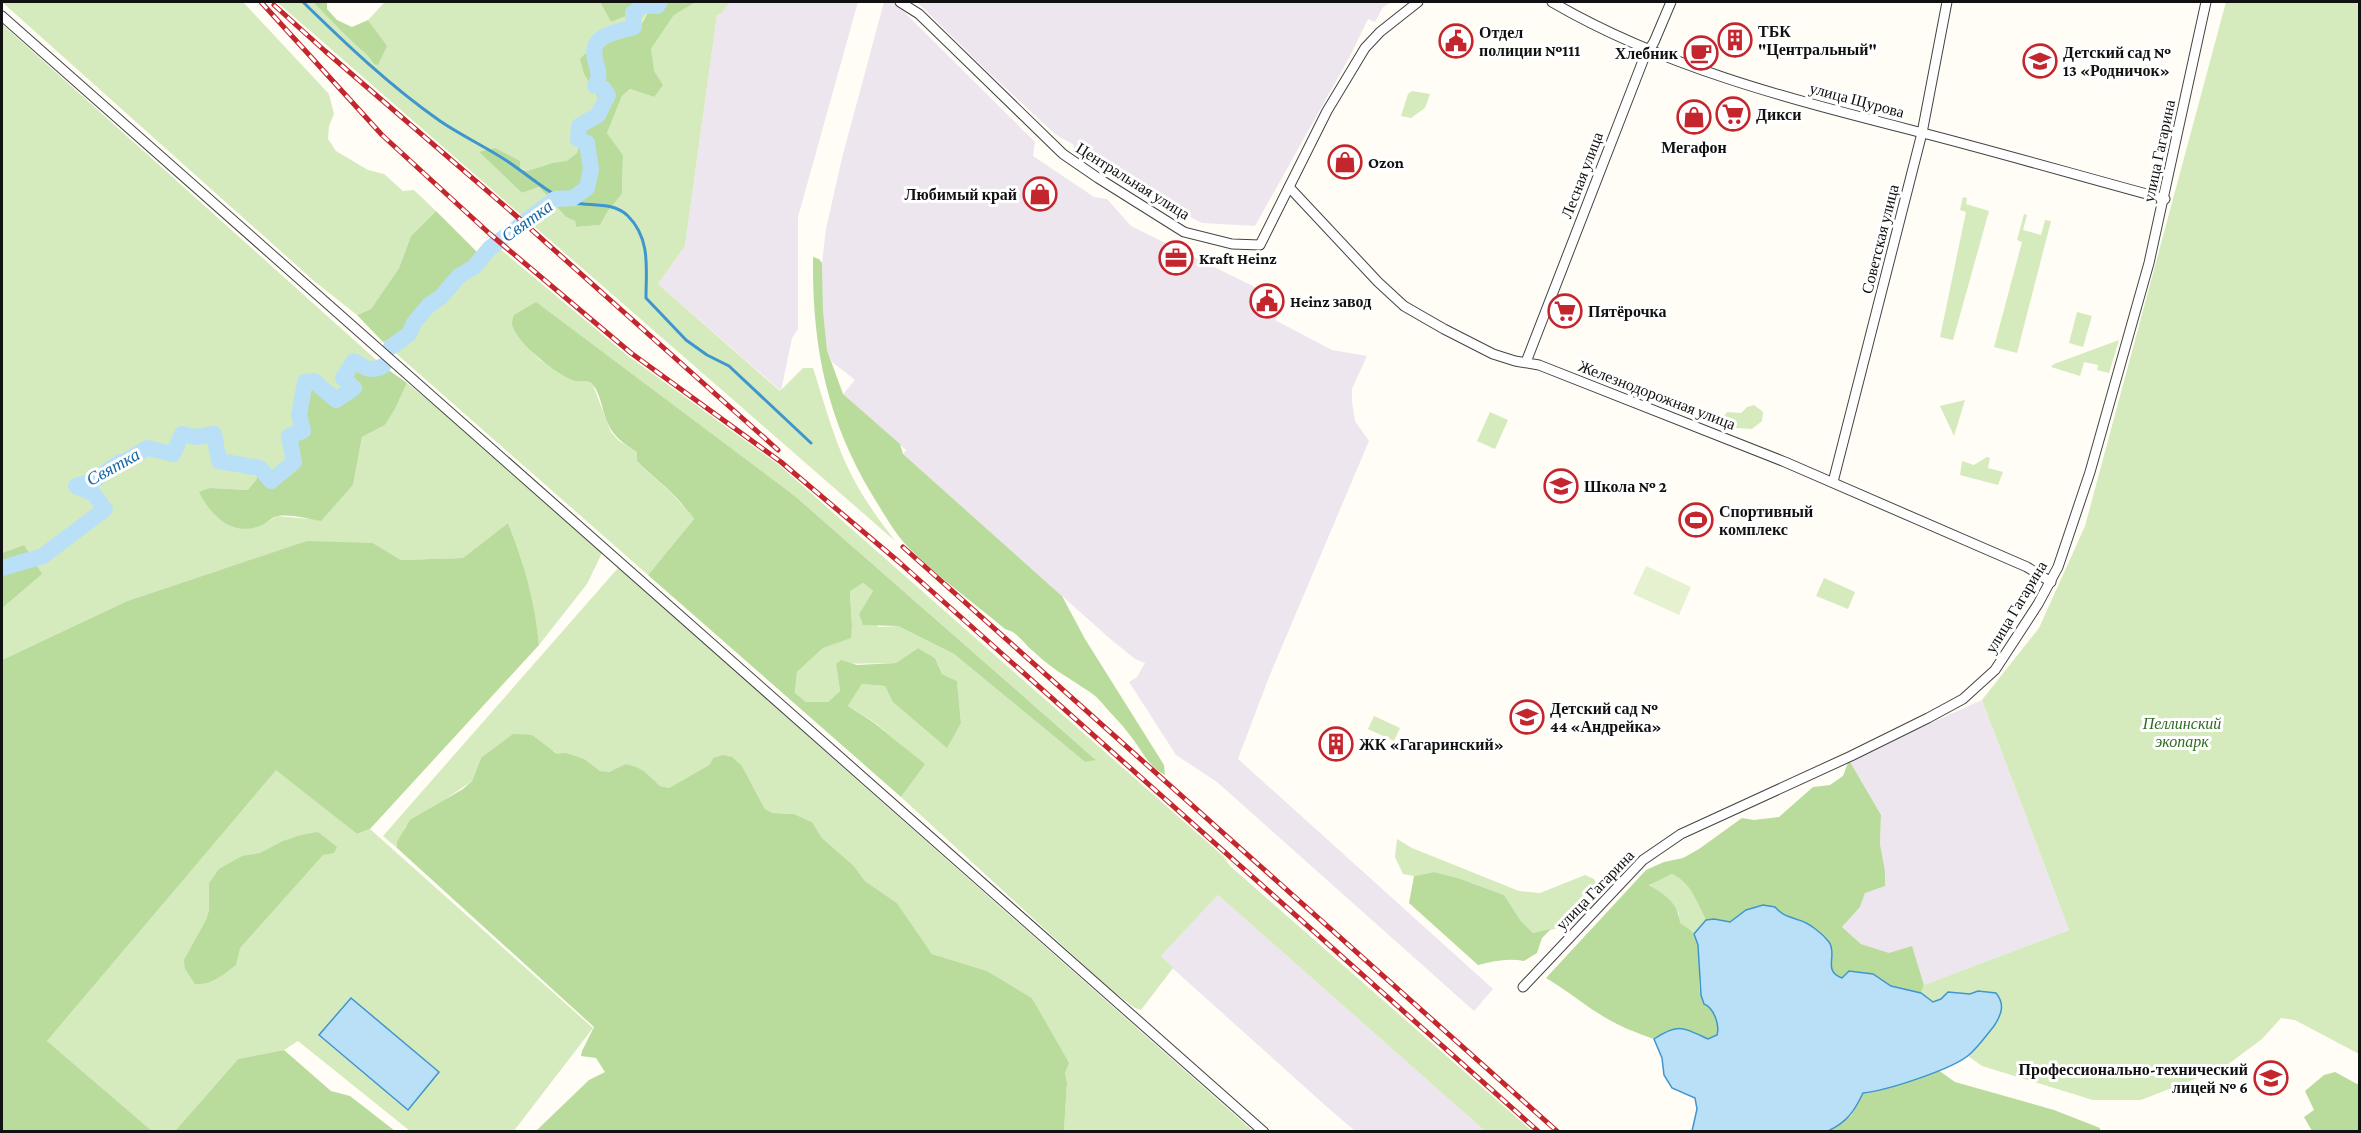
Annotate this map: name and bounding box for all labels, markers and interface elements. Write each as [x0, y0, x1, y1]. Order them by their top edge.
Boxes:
building icon: ТБК "Центральный" [1717, 22, 1753, 58]
public building icon: Отдел полиции №111 [1438, 23, 1474, 59]
place label: ТБК "Центральный" [1758, 23, 1877, 59]
place label: Отдел полиции №111 [1479, 24, 1580, 59]
cafe icon: Хлебник [1683, 35, 1719, 71]
school or university icon: Детский сад № 13 «Родничок» [2022, 43, 2058, 79]
place label: Детский сад № 13 «Родничок» [2063, 44, 2171, 79]
place label: Хлебник [1615, 45, 1679, 62]
street label: улица Щурова [1808, 79, 1906, 122]
supermarket icon: Дикси [1715, 96, 1751, 132]
street label: улица Гагарина [2140, 98, 2179, 204]
shop icon: Мегафон [1676, 99, 1712, 135]
place label: Дикси [1756, 106, 1801, 124]
street label: Лесная улица [1558, 130, 1607, 221]
street label: Центральная улица [1073, 139, 1193, 224]
place label: Мегафон [1661, 139, 1727, 157]
shop icon: Ozon [1327, 144, 1363, 180]
place label: Ozon [1368, 154, 1404, 171]
shop icon: Любимый край [1022, 176, 1058, 212]
street label: Советская улица [1858, 183, 1903, 296]
place label: Любимый край [905, 186, 1017, 204]
water label: Святка [498, 196, 556, 246]
office icon: Kraft Heinz [1158, 240, 1194, 276]
place label: Kraft Heinz [1199, 250, 1277, 267]
public building icon: Heinz завод [1249, 283, 1285, 319]
place label: Heinz завод [1290, 293, 1371, 310]
supermarket icon: Пятёрочка [1547, 293, 1583, 329]
place label: Пятёрочка [1588, 303, 1667, 321]
street label: Железнодорожная улица [1576, 357, 1738, 434]
water label: Святка [83, 444, 143, 490]
school or university icon: Школа № 2 [1543, 468, 1579, 504]
place label: Школа № 2 [1584, 478, 1667, 495]
sports icon: Спортивный комплекс [1678, 502, 1714, 538]
place label: Спортивный комплекс [1719, 503, 1813, 538]
street label: улица Гагарина [1982, 558, 2051, 657]
school or university icon: Детский сад № 44 «Андрейка» [1509, 699, 1545, 735]
place label: Детский сад № 44 «Андрейка» [1550, 700, 1662, 736]
park label: Пеллинский экопарк [2142, 715, 2221, 751]
building icon: ЖК «Гагаринский» [1318, 726, 1354, 762]
place label: ЖК «Гагаринский» [1359, 736, 1504, 754]
street label: улица Гагарина [1553, 847, 1638, 934]
school or university icon: Профессионально-технический лицей № 6 [2253, 1060, 2289, 1096]
place label: Профессионально-технический лицей № 6 [2019, 1061, 2248, 1096]

